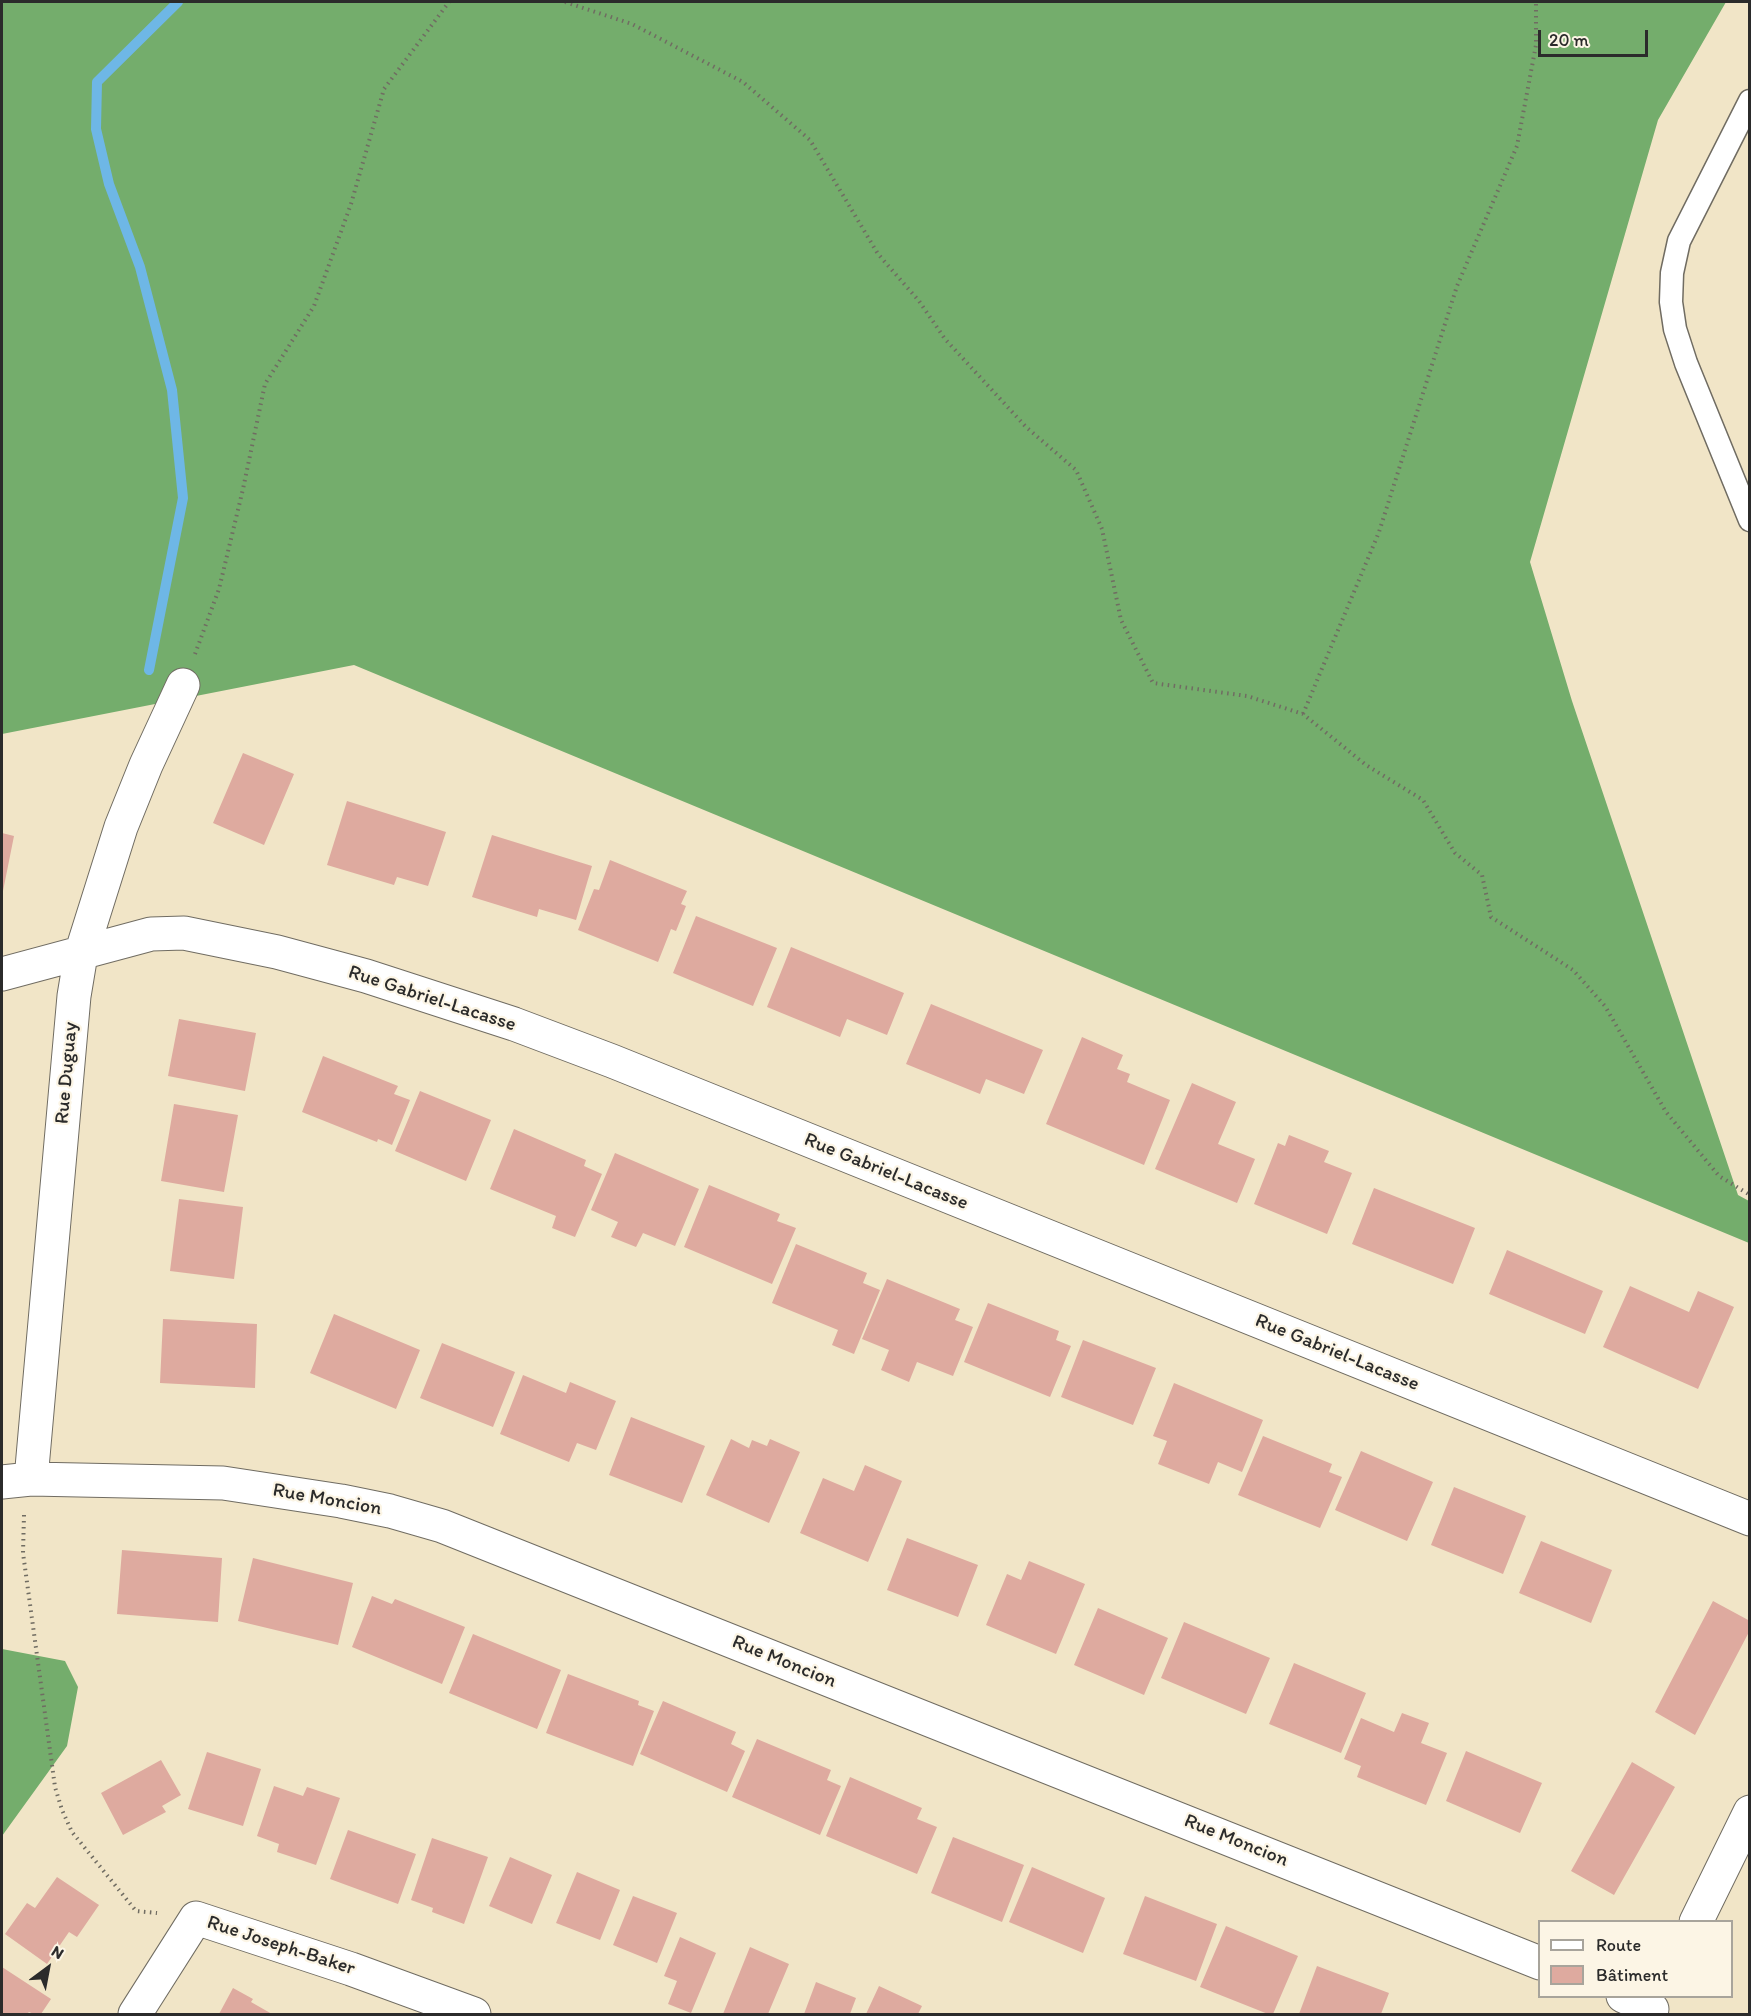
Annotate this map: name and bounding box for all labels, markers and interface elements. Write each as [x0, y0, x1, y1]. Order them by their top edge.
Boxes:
scale bar [1541, 18, 1650, 56]
text: 20 m [1549, 29, 1589, 51]
street label: Rue Gabriel-Lacasse [345, 961, 519, 1037]
street label: Rue Duguay [51, 1021, 83, 1125]
street label: Rue Gabriel-Lacasse [800, 1128, 972, 1216]
street label: Rue Gabriel-Lacasse [1251, 1309, 1423, 1397]
street label: Rue Moncion [271, 1479, 383, 1521]
street label: Rue Moncion [728, 1630, 840, 1694]
street label: Rue Moncion [1180, 1809, 1292, 1873]
street label: Rue Joseph-Baker [204, 1911, 358, 1981]
legend [1538, 1920, 1733, 1998]
text: Route [1596, 1934, 1641, 1956]
north arrow [18, 1938, 78, 1998]
text: N [48, 1941, 67, 1963]
text: Bâtiment [1596, 1964, 1668, 1986]

